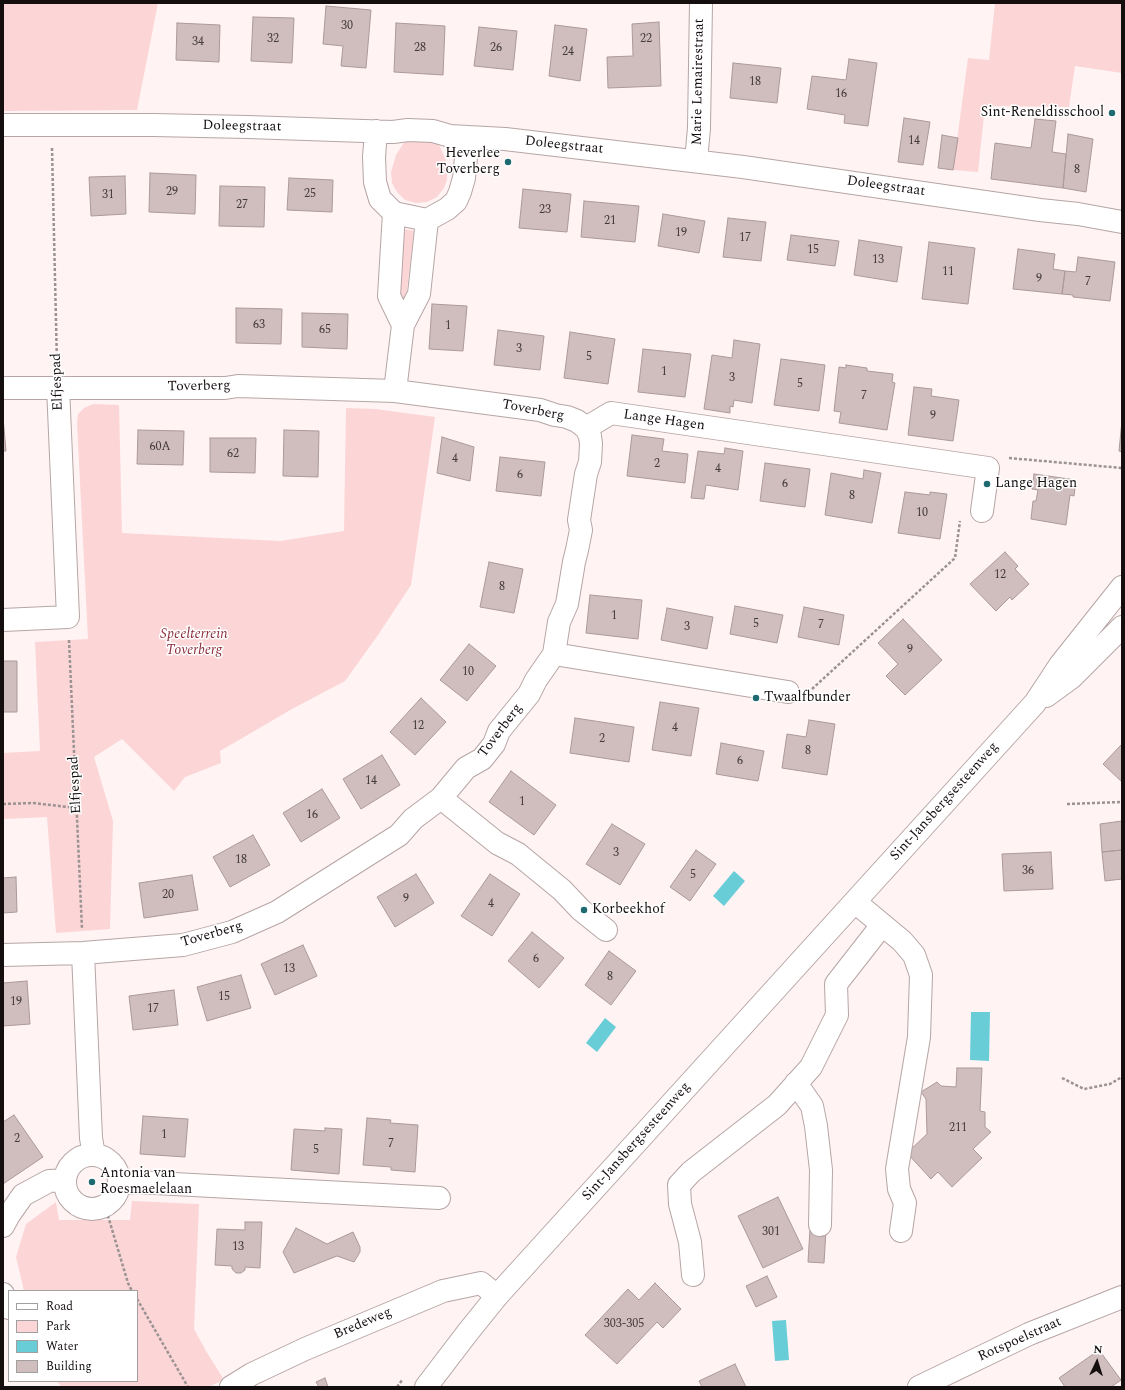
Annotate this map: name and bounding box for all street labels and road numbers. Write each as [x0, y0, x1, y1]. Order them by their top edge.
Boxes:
street label: Marie Lemairestraat [689, 18, 709, 146]
street label: Doleegstraat [202, 118, 282, 136]
street label: Doleegstraat [524, 134, 604, 158]
street label: Doleegstraat [846, 173, 926, 201]
street label: Elfjespad [49, 353, 67, 411]
street label: Toverberg [167, 378, 231, 396]
street label: Toverberg [500, 397, 566, 425]
street label: Lange Hagen [622, 407, 706, 435]
street label: Toverberg [475, 701, 527, 761]
street label: Sint-Jansbergsesteenweg [887, 739, 1003, 865]
street label: Elfjespad [66, 756, 86, 814]
street label: Toverberg [179, 918, 245, 952]
street label: Sint-Jansbergsesteenweg [579, 1079, 695, 1205]
street label: Bredeweg [332, 1304, 394, 1344]
street label: Rotspoelstraat [976, 1314, 1064, 1366]

